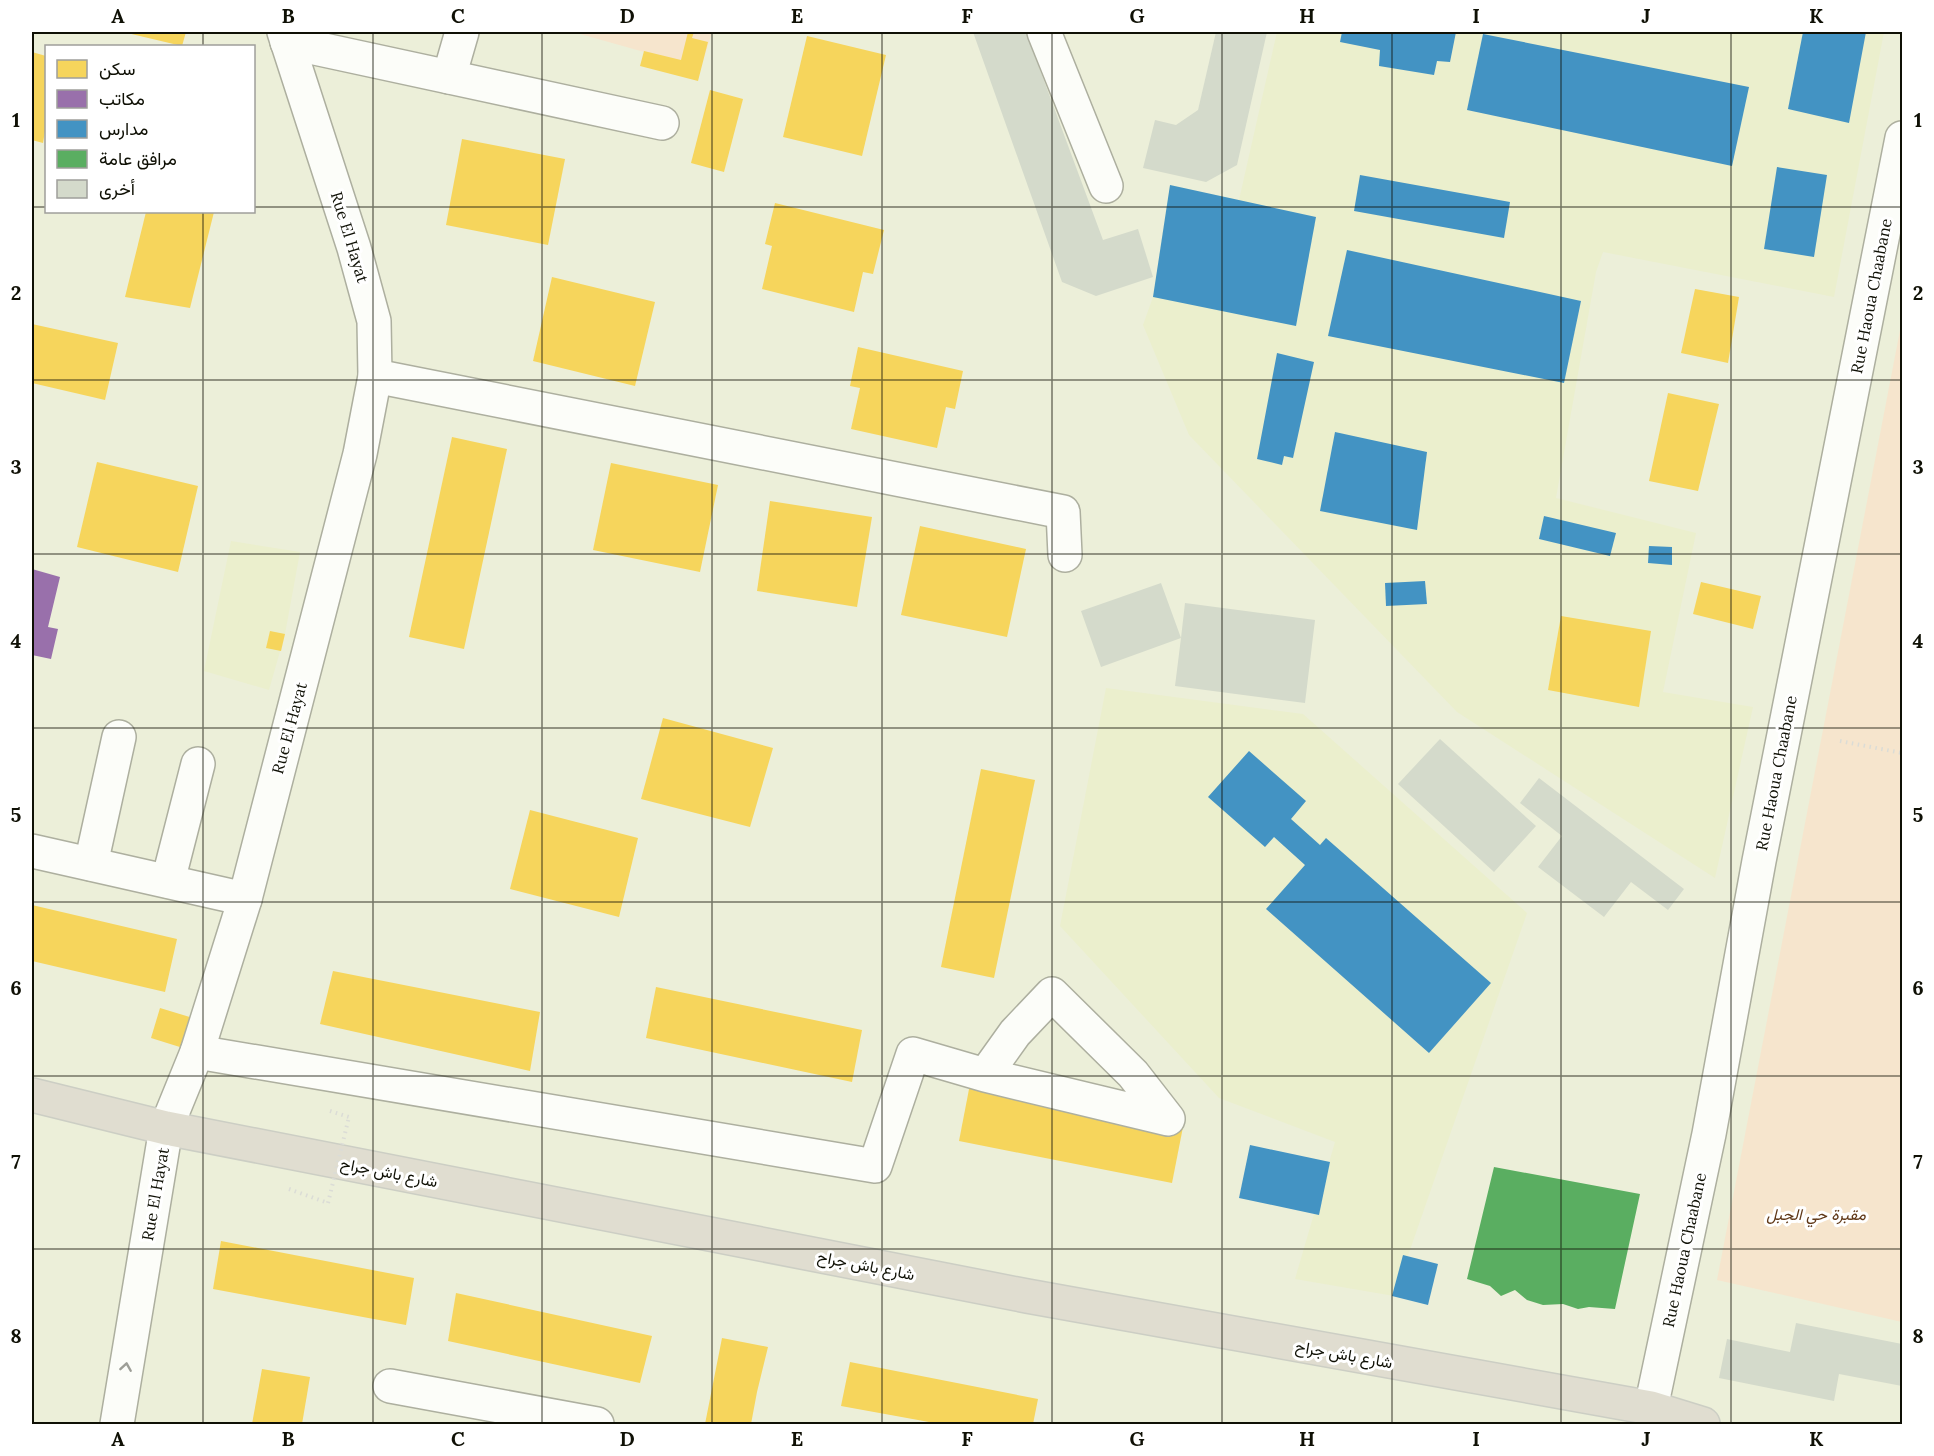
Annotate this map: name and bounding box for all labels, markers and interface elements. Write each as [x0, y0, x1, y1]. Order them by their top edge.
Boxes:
text: A [111, 3, 125, 28]
text: B [281, 3, 295, 28]
text: C [451, 3, 465, 28]
text: D [619, 3, 635, 28]
text: E [791, 3, 803, 28]
text: F [961, 3, 973, 28]
text: G [1129, 3, 1145, 28]
text: H [1299, 3, 1315, 28]
text: I [1472, 3, 1480, 28]
text: J [1641, 3, 1651, 28]
text: K [1809, 3, 1824, 28]
legend [45, 45, 255, 213]
text: سكن [99, 57, 135, 80]
text: مكاتب [99, 87, 145, 110]
text: 1 [12, 107, 20, 132]
text: 1 [1914, 107, 1922, 132]
text: مدارس [99, 117, 148, 140]
text: مرافق عامة [99, 147, 177, 170]
text: أخرى [99, 177, 135, 200]
street label: Rue El Hayat [327, 189, 374, 286]
street label: Rue Haoua Chaabane [1846, 216, 1896, 375]
text: 2 [11, 280, 21, 305]
text: 2 [1913, 280, 1923, 305]
text: 3 [10, 454, 22, 479]
text: 3 [1912, 454, 1924, 479]
text: 4 [11, 628, 22, 653]
text: 4 [1913, 628, 1924, 653]
street label: Rue El Hayat [267, 679, 311, 776]
street label: Rue Haoua Chaabane [1751, 693, 1801, 852]
text: 5 [11, 802, 22, 827]
text: 5 [1913, 802, 1924, 827]
text: 6 [10, 975, 22, 1000]
text: 6 [1912, 975, 1924, 1000]
street label: Rue El Hayat [137, 1145, 173, 1242]
text: 7 [11, 1149, 21, 1174]
text: 7 [1913, 1149, 1923, 1174]
street label: شارع باش جراح [338, 1153, 439, 1193]
street label: Rue Haoua Chaabane [1658, 1170, 1710, 1329]
park label: مقبرة حي الجبل [1766, 1204, 1866, 1228]
street label: شارع باش جراح [815, 1246, 916, 1286]
text: 8 [10, 1323, 22, 1348]
text: 8 [1912, 1323, 1924, 1348]
street label: شارع باش جراح [1293, 1336, 1394, 1374]
one-way arrow [119, 1362, 132, 1372]
text: A [111, 1426, 125, 1451]
text: B [281, 1426, 295, 1451]
text: C [451, 1426, 465, 1451]
text: D [619, 1426, 635, 1451]
text: E [791, 1426, 803, 1451]
text: F [961, 1426, 973, 1451]
text: G [1129, 1426, 1145, 1451]
text: H [1299, 1426, 1315, 1451]
text: I [1472, 1426, 1480, 1451]
text: J [1641, 1426, 1651, 1451]
text: K [1809, 1426, 1824, 1451]

